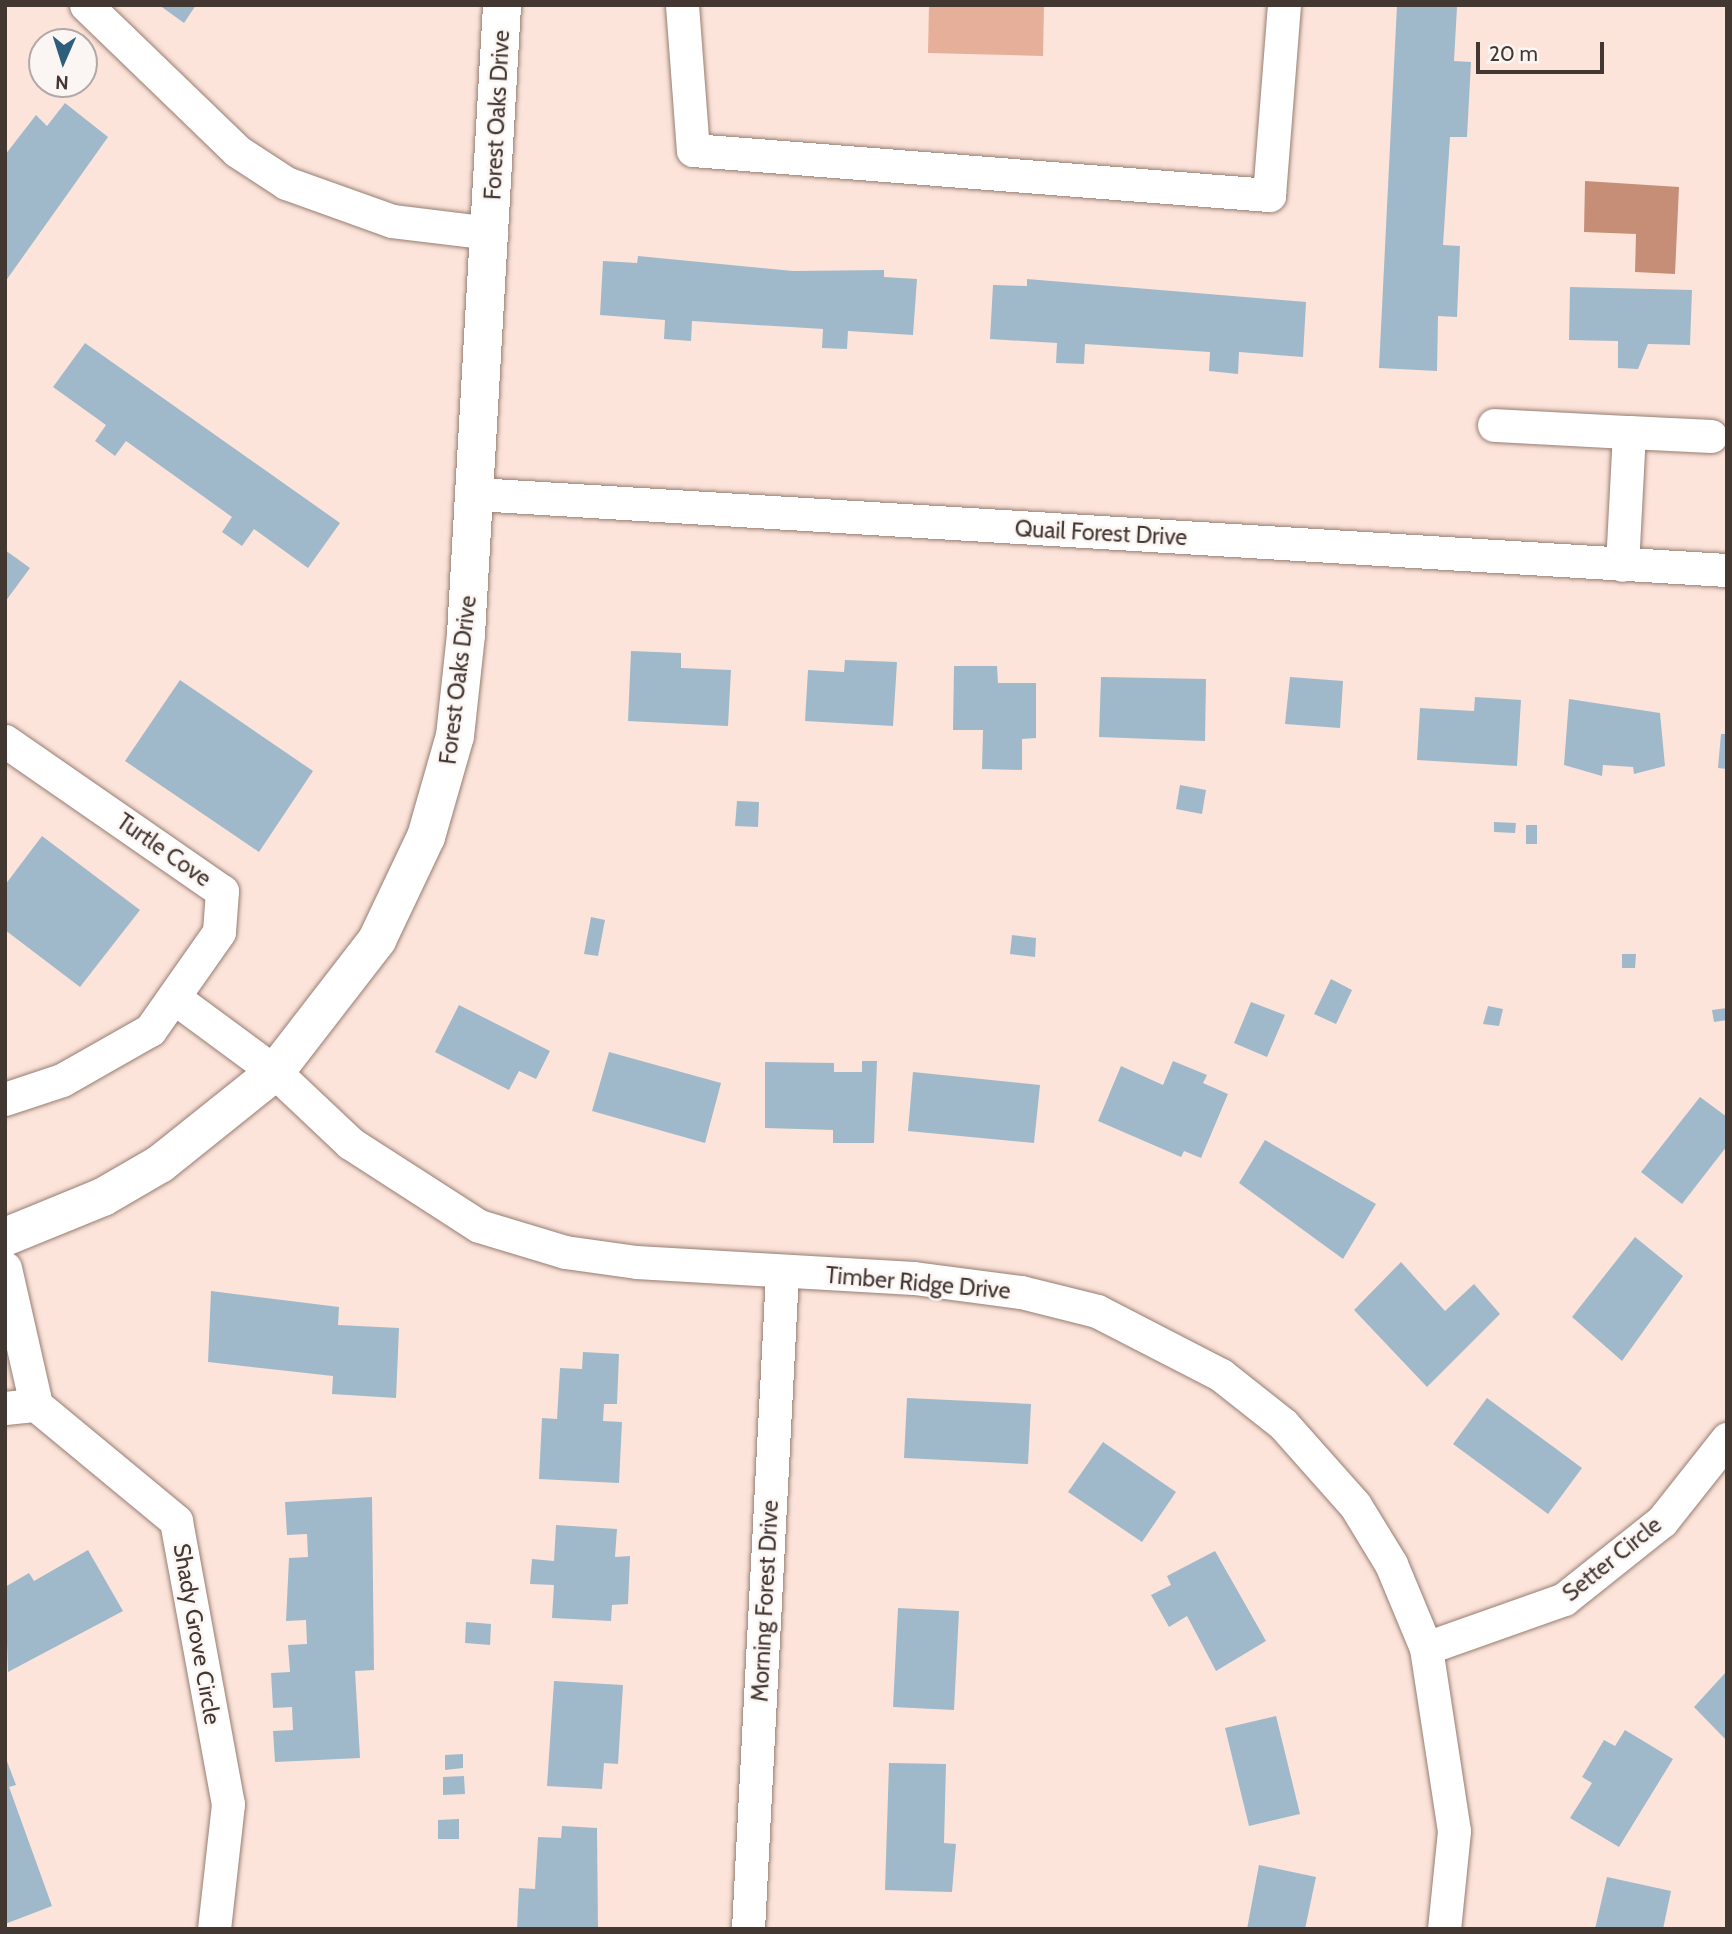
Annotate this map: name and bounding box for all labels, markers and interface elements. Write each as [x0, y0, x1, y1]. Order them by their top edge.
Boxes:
north arrow [28, 28, 98, 98]
scale bar [1480, 28, 1608, 72]
street label: Forest Oaks Drive [479, 29, 515, 201]
text: 20 m [1489, 41, 1538, 66]
text: N [55, 71, 69, 94]
street label: Quail Forest Drive [1014, 515, 1188, 551]
street label: Forest Oaks Drive [434, 594, 482, 766]
street label: Turtle Cove [112, 808, 216, 892]
street label: Timber Ridge Drive [824, 1261, 1012, 1305]
street label: Morning Forest Drive [746, 1499, 784, 1703]
street label: Setter Circle [1557, 1511, 1667, 1607]
street label: Shady Grove Circle [167, 1541, 227, 1727]

